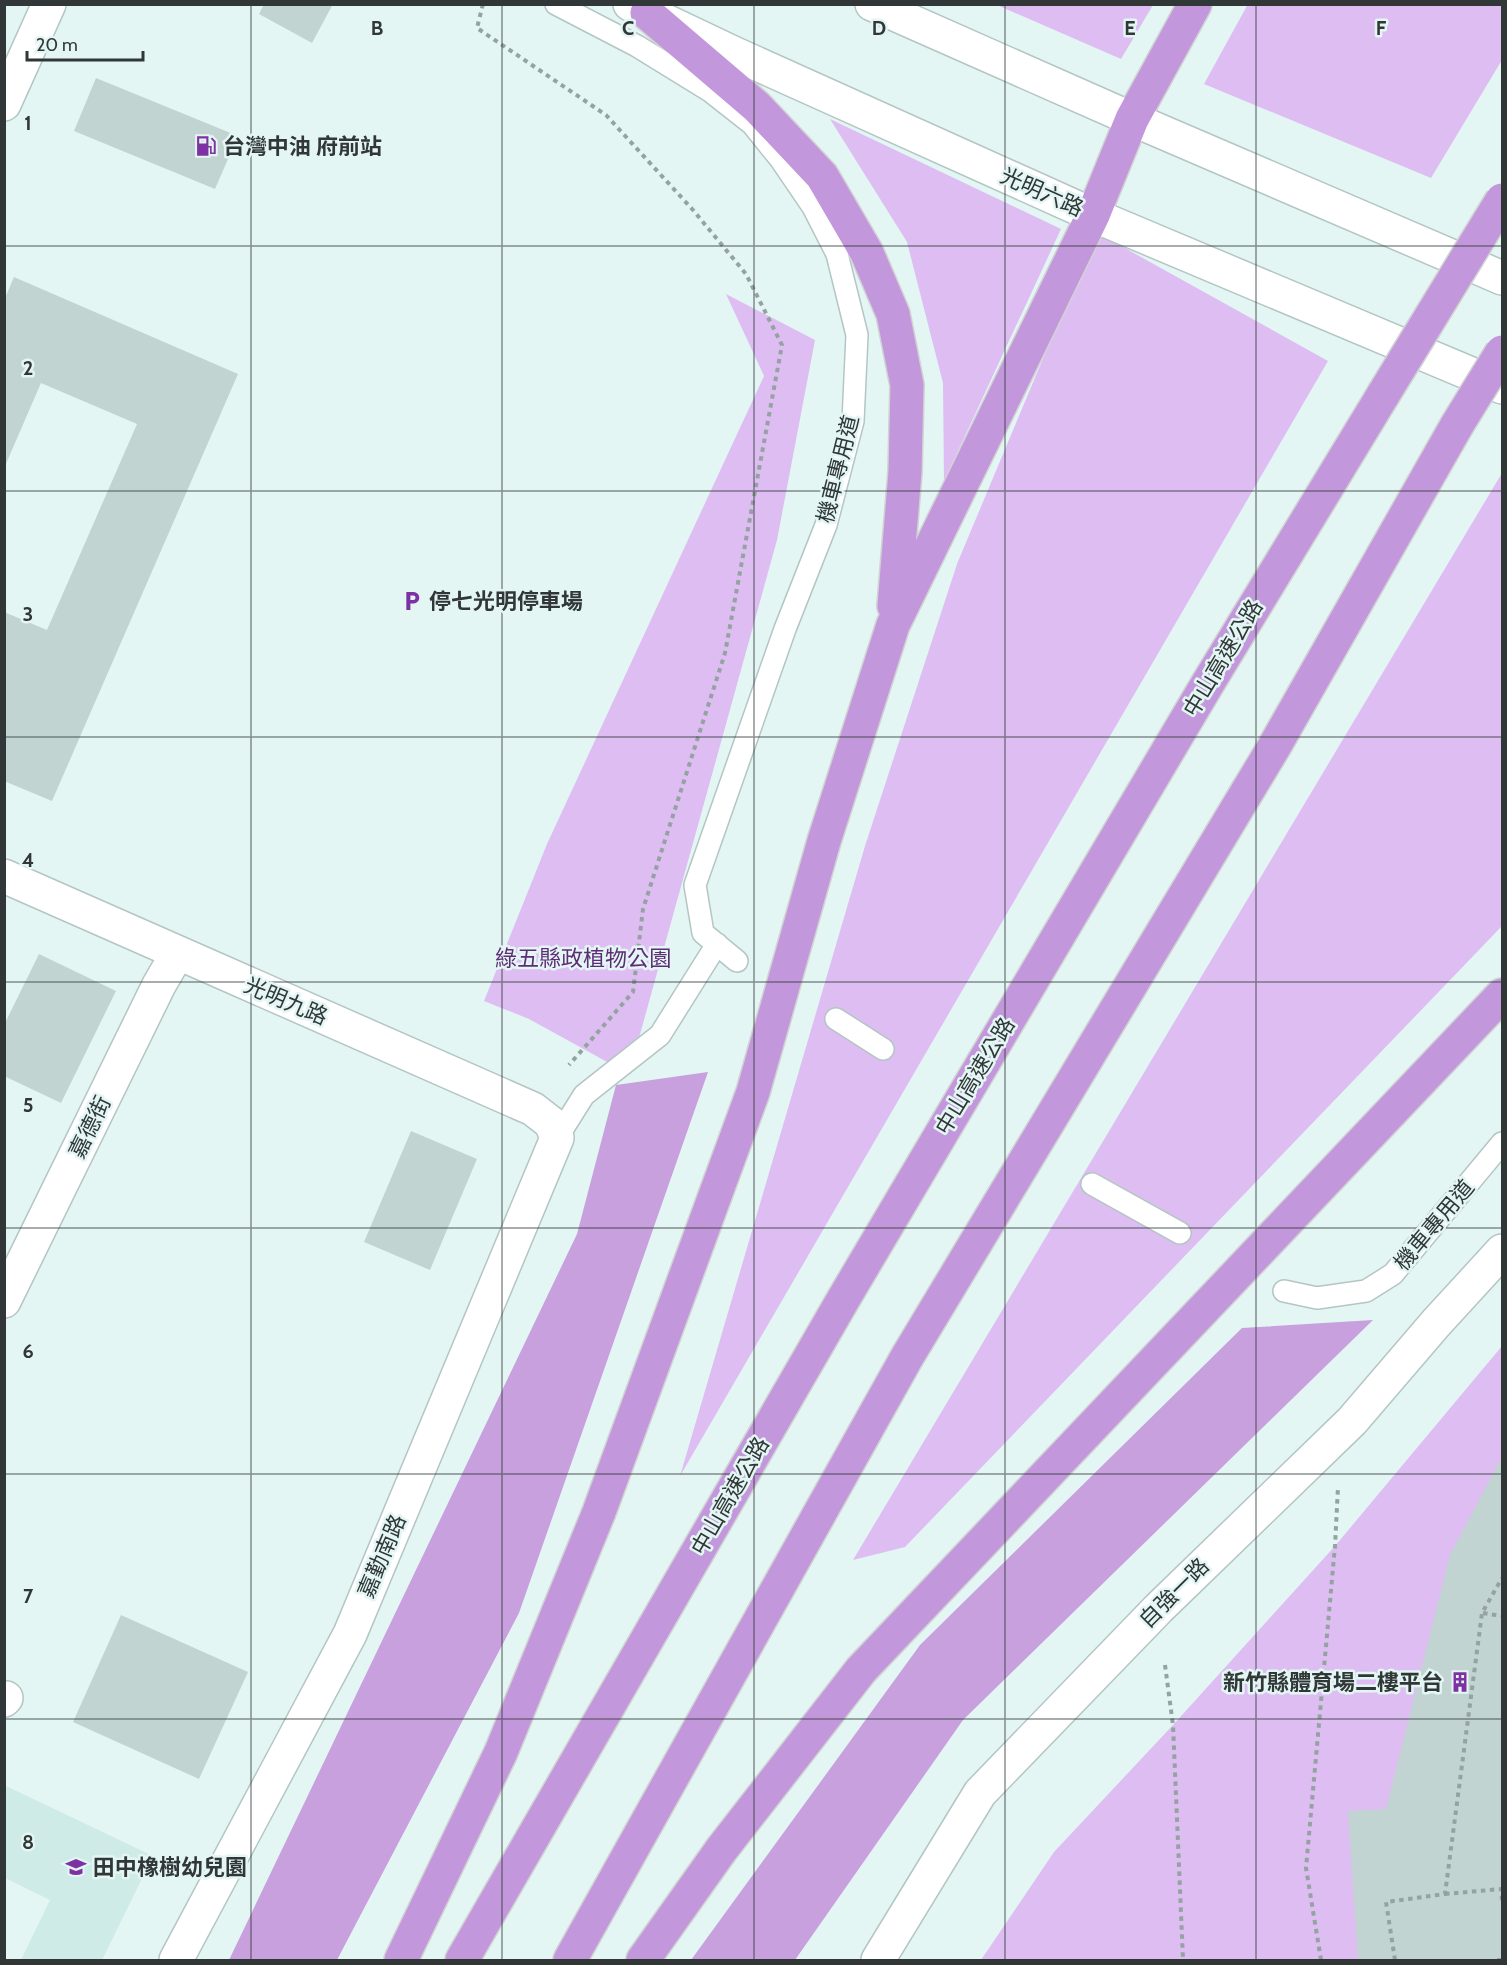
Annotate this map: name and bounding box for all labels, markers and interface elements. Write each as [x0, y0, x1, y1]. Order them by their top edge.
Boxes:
text: B [371, 16, 383, 40]
text: C [622, 16, 634, 40]
text: D [872, 16, 886, 40]
text: E [1124, 16, 1136, 40]
text: F [1376, 16, 1387, 40]
scale bar [27, 24, 142, 62]
text: 20 m [36, 34, 78, 56]
text: 1 [24, 111, 32, 135]
place label: 台灣中油 府前站 [223, 133, 382, 160]
fuel station icon: 台灣中油 府前站 [194, 134, 218, 158]
street label: 光明六路 [996, 162, 1088, 222]
text: 2 [23, 356, 33, 380]
street label: 機車專用道 [812, 412, 864, 526]
place label: 停七光明停車場 [429, 588, 583, 615]
parking icon: 停七光明停車場 [400, 589, 424, 613]
street label: 中山高速公路 [1177, 594, 1269, 722]
text: 3 [23, 602, 33, 626]
text: 4 [22, 848, 34, 872]
park label: 綠五縣政植物公園 [495, 945, 671, 972]
street label: 光明九路 [240, 971, 332, 1031]
street label: 中山高速公路 [929, 1012, 1021, 1140]
street label: 嘉德街 [63, 1091, 117, 1163]
text: 5 [23, 1093, 33, 1117]
street label: 機車專用道 [1388, 1174, 1480, 1276]
text: 6 [22, 1339, 34, 1363]
street label: 中山高速公路 [685, 1432, 775, 1560]
street label: 嘉勤南路 [352, 1510, 412, 1602]
street label: 自強一路 [1133, 1552, 1215, 1634]
text: 7 [23, 1584, 34, 1608]
place label: 新竹縣體育場二樓平台 [1223, 1669, 1443, 1696]
building icon: 新竹縣體育場二樓平台 [1448, 1670, 1472, 1694]
text: 8 [22, 1830, 34, 1854]
place label: 田中橡樹幼兒園 [93, 1854, 247, 1881]
school or university icon: 田中橡樹幼兒園 [64, 1855, 88, 1879]

